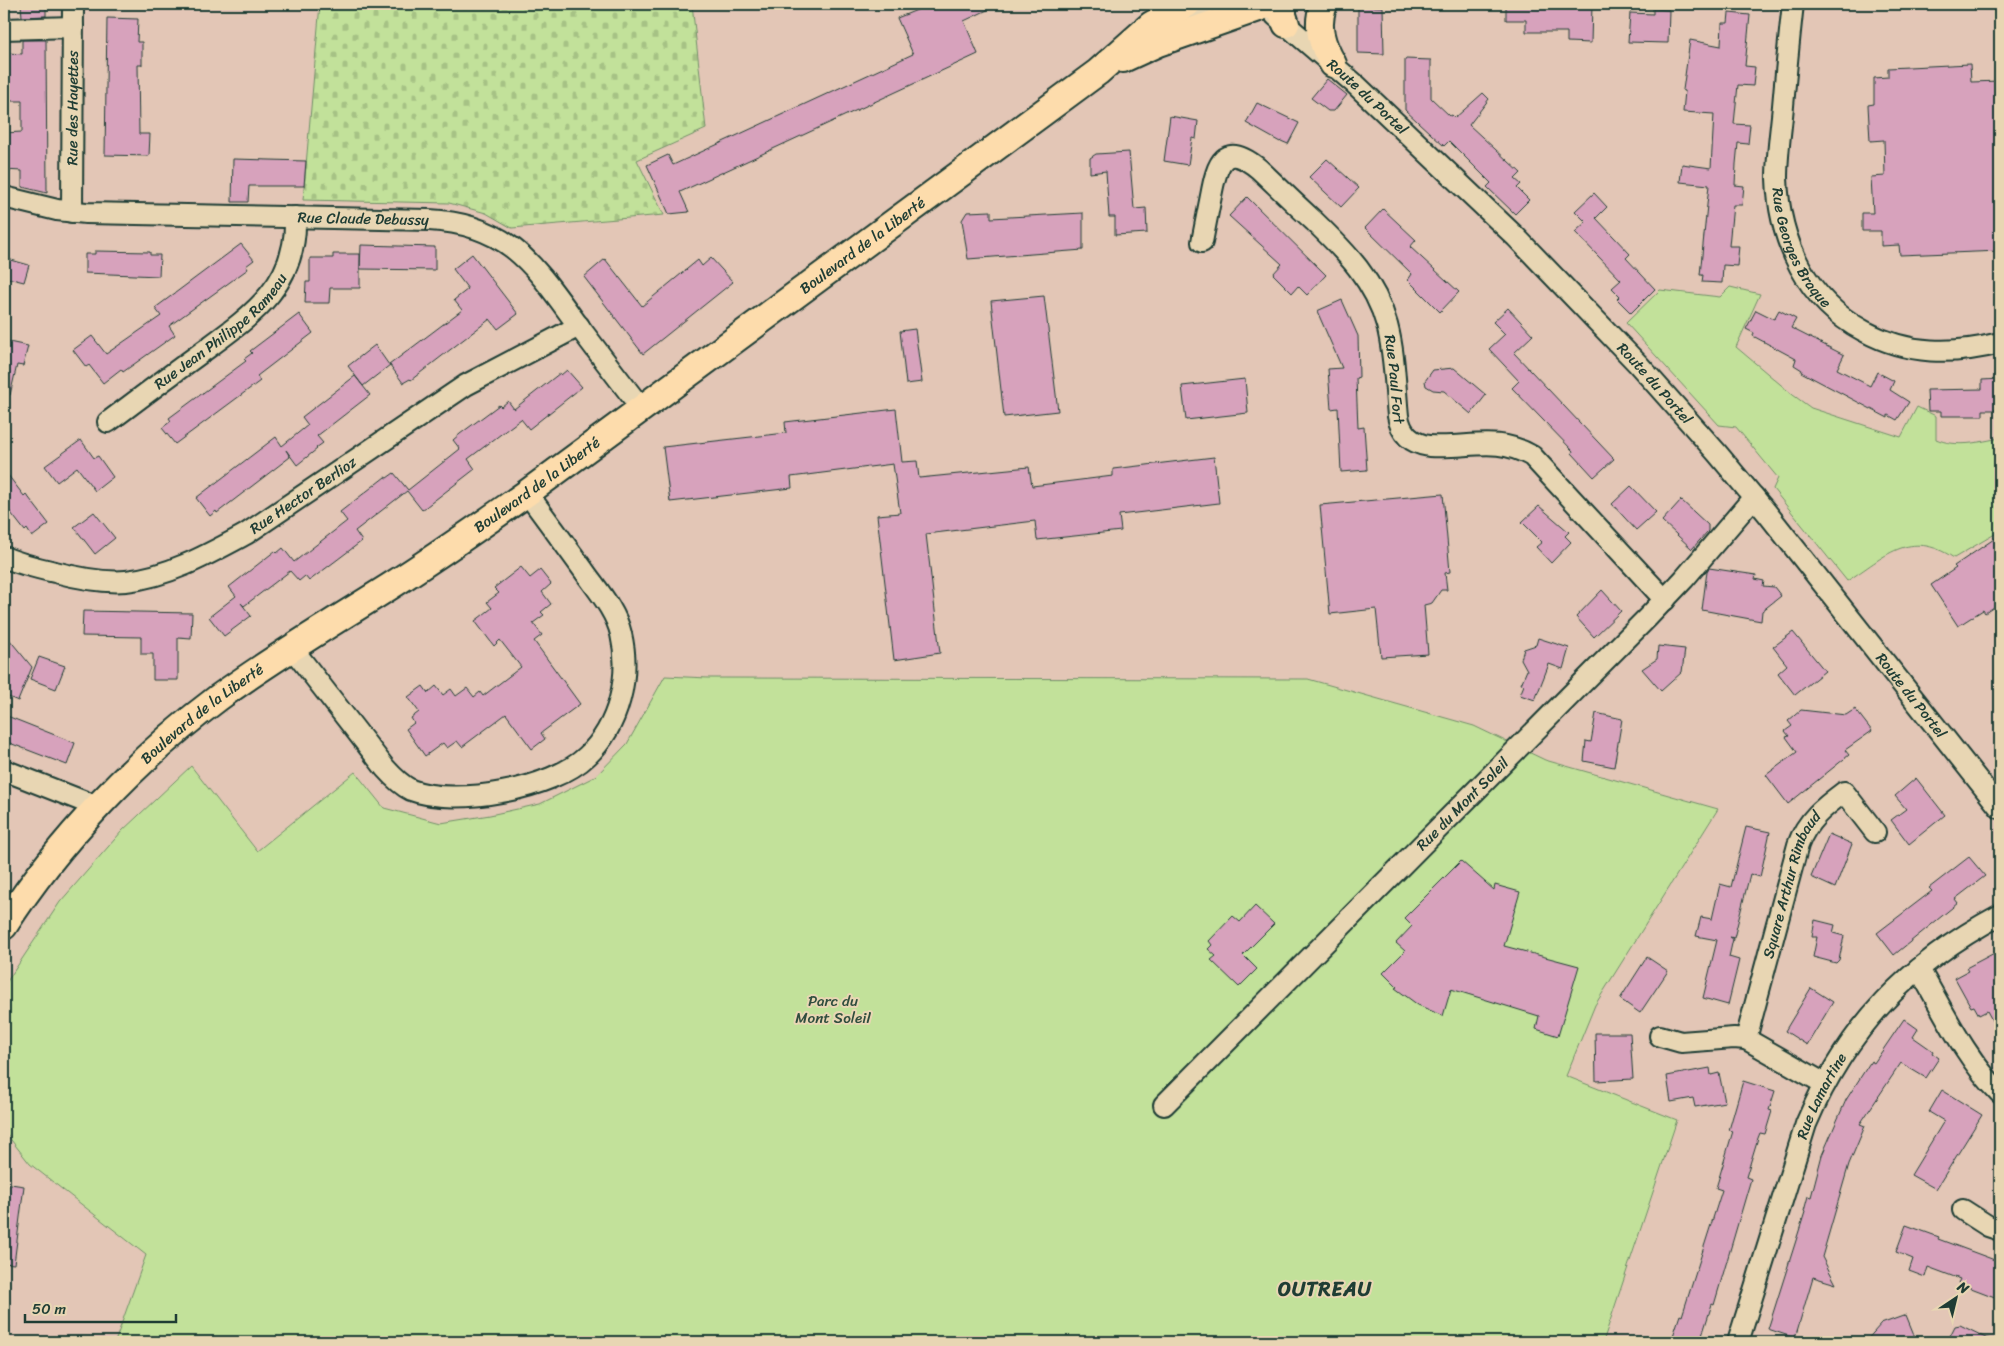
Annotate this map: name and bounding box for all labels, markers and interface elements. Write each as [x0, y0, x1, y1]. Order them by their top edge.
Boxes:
street label: Rue des Hayettes [59, 50, 86, 165]
street label: Route du Portel [1321, 52, 1415, 142]
street label: Rue Georges Braque [1765, 187, 1838, 315]
street label: Boulevard de la Liberté [794, 190, 931, 301]
street label: Rue Claude Debussy [297, 204, 429, 233]
street label: Rue Jean Philippe Rameau [148, 268, 294, 396]
street label: Rue Paul Fort [1377, 332, 1413, 428]
street label: Route du Portel [1611, 336, 1699, 431]
street label: Boulevard de la Liberté [468, 430, 606, 540]
street label: Rue Hector Berlioz [244, 449, 363, 541]
street label: Route du Portel [1869, 647, 1954, 745]
street label: Boulevard de la Liberté [134, 657, 269, 771]
street label: Rue du Mont Soleil [1410, 750, 1516, 857]
street label: Square Arthur Rimbaud [1755, 804, 1828, 961]
park label: Parc du Mont Soleil [795, 988, 871, 1031]
street label: Rue Lamartine [1789, 1048, 1854, 1143]
district label: OUTREAU [1278, 1272, 1372, 1307]
north arrow [1932, 1274, 1982, 1324]
text: N [1951, 1274, 1975, 1301]
scale bar [25, 1291, 176, 1323]
text: 50 m [32, 1296, 67, 1322]

